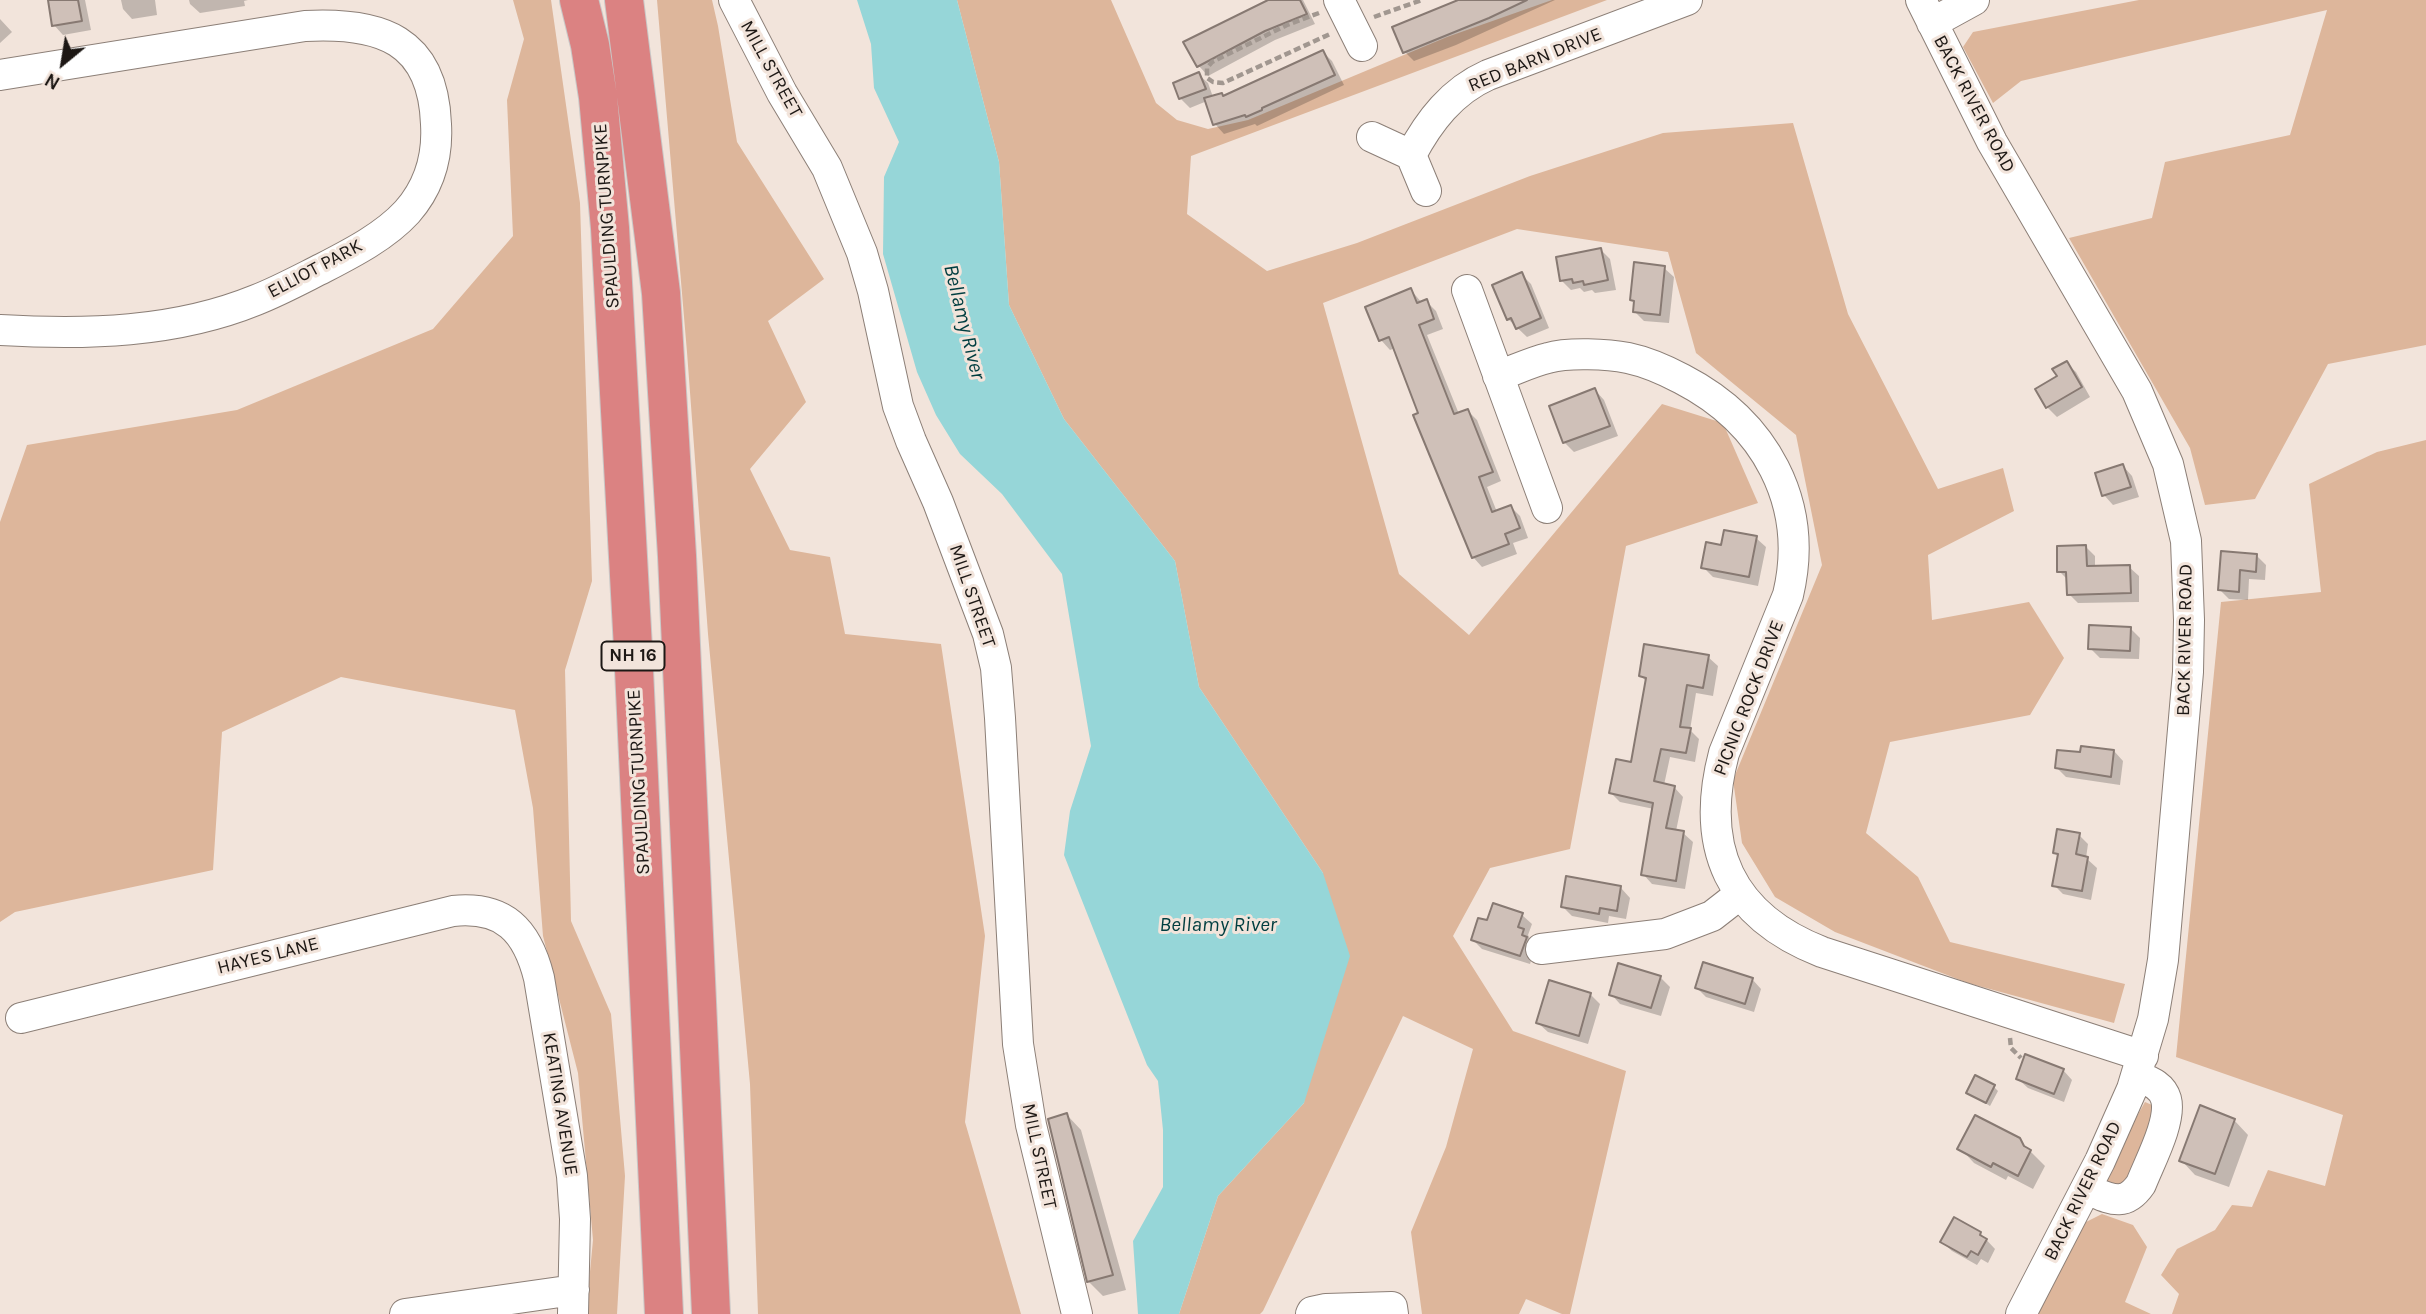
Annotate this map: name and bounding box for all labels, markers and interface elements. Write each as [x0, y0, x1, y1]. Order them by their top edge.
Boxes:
street label: MILL STREET [735, 17, 807, 121]
street label: RED BARN DRIVE [1465, 23, 1605, 97]
north arrow [28, 28, 98, 98]
street label: BACK RIVER ROAD [1928, 31, 2020, 177]
text: N [41, 68, 64, 94]
street label: SPAULDING TURNPIKE [589, 123, 625, 309]
street label: ELLIOT PARK [264, 235, 366, 303]
water label: Bellamy River [938, 262, 990, 382]
street label: MILL STREET [944, 542, 1000, 650]
street label: BACK RIVER ROAD [2172, 564, 2198, 716]
street label: PICNIC ROCK DRIVE [1709, 617, 1789, 779]
road number: NH 16 [602, 642, 664, 670]
street label: SPAULDING TURNPIKE [623, 689, 655, 875]
water label: Bellamy River [1159, 912, 1277, 938]
street label: HAYES LANE [215, 932, 321, 980]
street label: KEATING AVENUE [537, 1031, 583, 1177]
street label: MILL STREET [1017, 1101, 1061, 1211]
street label: BACK RIVER ROAD [2039, 1118, 2127, 1264]

